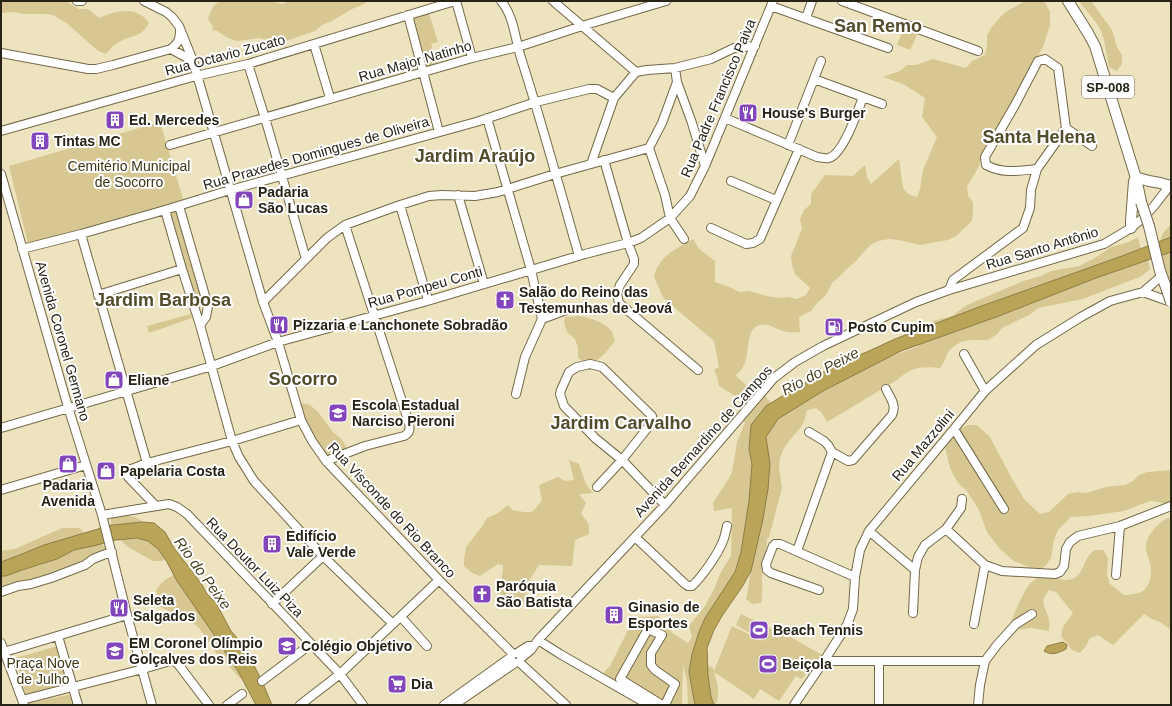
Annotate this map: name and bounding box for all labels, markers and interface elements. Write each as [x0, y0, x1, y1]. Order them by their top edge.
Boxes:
street label: Rua Padre Francisco Paiva [677, 16, 759, 180]
district label: San Remo [834, 16, 922, 36]
street label: Rua Octavio Zucato [163, 31, 287, 79]
street label: Rua Major Natinho [357, 37, 474, 85]
road number: SP-008 [1082, 76, 1134, 98]
restaurant icon: House's Burger [737, 102, 759, 124]
place label: House's Burger [762, 105, 866, 121]
building icon: Ed. Mercedes [104, 109, 126, 131]
place label: Ed. Mercedes [129, 112, 219, 128]
street label: Rua Praxedes Domingues de Oliveira [201, 113, 431, 193]
district label: Santa Helena [982, 127, 1097, 147]
building icon: Tintas MC [29, 130, 51, 152]
place label: Tintas MC [54, 133, 121, 149]
district label: Jardim Araújo [415, 146, 535, 166]
park label: Cemitério Municipal de Socorro [68, 158, 190, 190]
place label: Padaria São Lucas [258, 184, 328, 216]
shop icon: Padaria São Lucas [233, 189, 255, 211]
street label: Rua Santo Antônio [984, 223, 1100, 273]
street label: Avenida Coronel Germano [32, 259, 94, 423]
street label: Rua Pompeu Conti [366, 263, 484, 311]
place label: Salão do Reino das Testemunhas de Jeová [519, 284, 672, 316]
church icon: Salão do Reino das Testemunhas de Jeová [494, 289, 516, 311]
district label: Jardim Barbosa [95, 290, 232, 310]
restaurant icon: Pizzaria e Lanchonete Sobradão [268, 314, 290, 336]
fuel station icon: Posto Cupim [823, 316, 845, 338]
place label: Pizzaria e Lanchonete Sobradão [293, 317, 508, 333]
place label: Posto Cupim [848, 319, 934, 335]
water label: Rio do Peixe [778, 344, 862, 398]
street label: Avenida Bernardino de Campos [631, 362, 775, 520]
shop icon: Eliane [103, 369, 125, 391]
district label: Socorro [268, 369, 338, 389]
place label: Eliane [128, 372, 169, 388]
place label: Escola Estadual Narciso Pieroni [352, 397, 459, 429]
school or university icon: Escola Estadual Narciso Pieroni [327, 402, 349, 424]
street label: Rua Mazzolini [889, 406, 957, 484]
district label: Jardim Carvalho [550, 413, 692, 433]
street label: Rua Visconde do Rio Branco [325, 439, 459, 581]
shop icon: Padaria Avenida [57, 453, 79, 475]
shop icon: Papelaria Costa [95, 460, 117, 482]
place label: Papelaria Costa [120, 463, 225, 479]
place label: Padaria Avenida [41, 477, 95, 509]
street label: Rua Doutor Luiz Piza [203, 514, 307, 620]
place label: Edifício Vale Verde [286, 528, 356, 560]
building icon: Edifício Vale Verde [261, 533, 283, 555]
water label: Rio do Peixe [171, 534, 235, 612]
place label: Paróquia São Batista [496, 578, 572, 610]
church icon: Paróquia São Batista [471, 583, 493, 605]
place label: Seleta Salgados [133, 592, 195, 624]
restaurant icon: Seleta Salgados [108, 597, 130, 619]
place label: Ginasio de Esportes [628, 599, 700, 631]
building icon: Ginasio de Esportes [603, 604, 625, 626]
sports icon: Beach Tennis [748, 619, 770, 641]
place label: Beach Tennis [773, 622, 863, 638]
place label: EM Coronel Olímpio Golçalves dos Reis [129, 635, 263, 667]
school or university icon: Colégio Objetivo [276, 635, 298, 657]
place label: Colégio Objetivo [301, 638, 412, 654]
school or university icon: EM Coronel Olímpio Golçalves dos Reis [104, 640, 126, 662]
sports icon: Beiçola [757, 653, 779, 675]
park label: Praça Nove de Julho [6, 655, 80, 687]
place label: Beiçola [782, 656, 832, 672]
supermarket icon: Dia [386, 673, 408, 695]
place label: Dia [411, 676, 433, 692]

